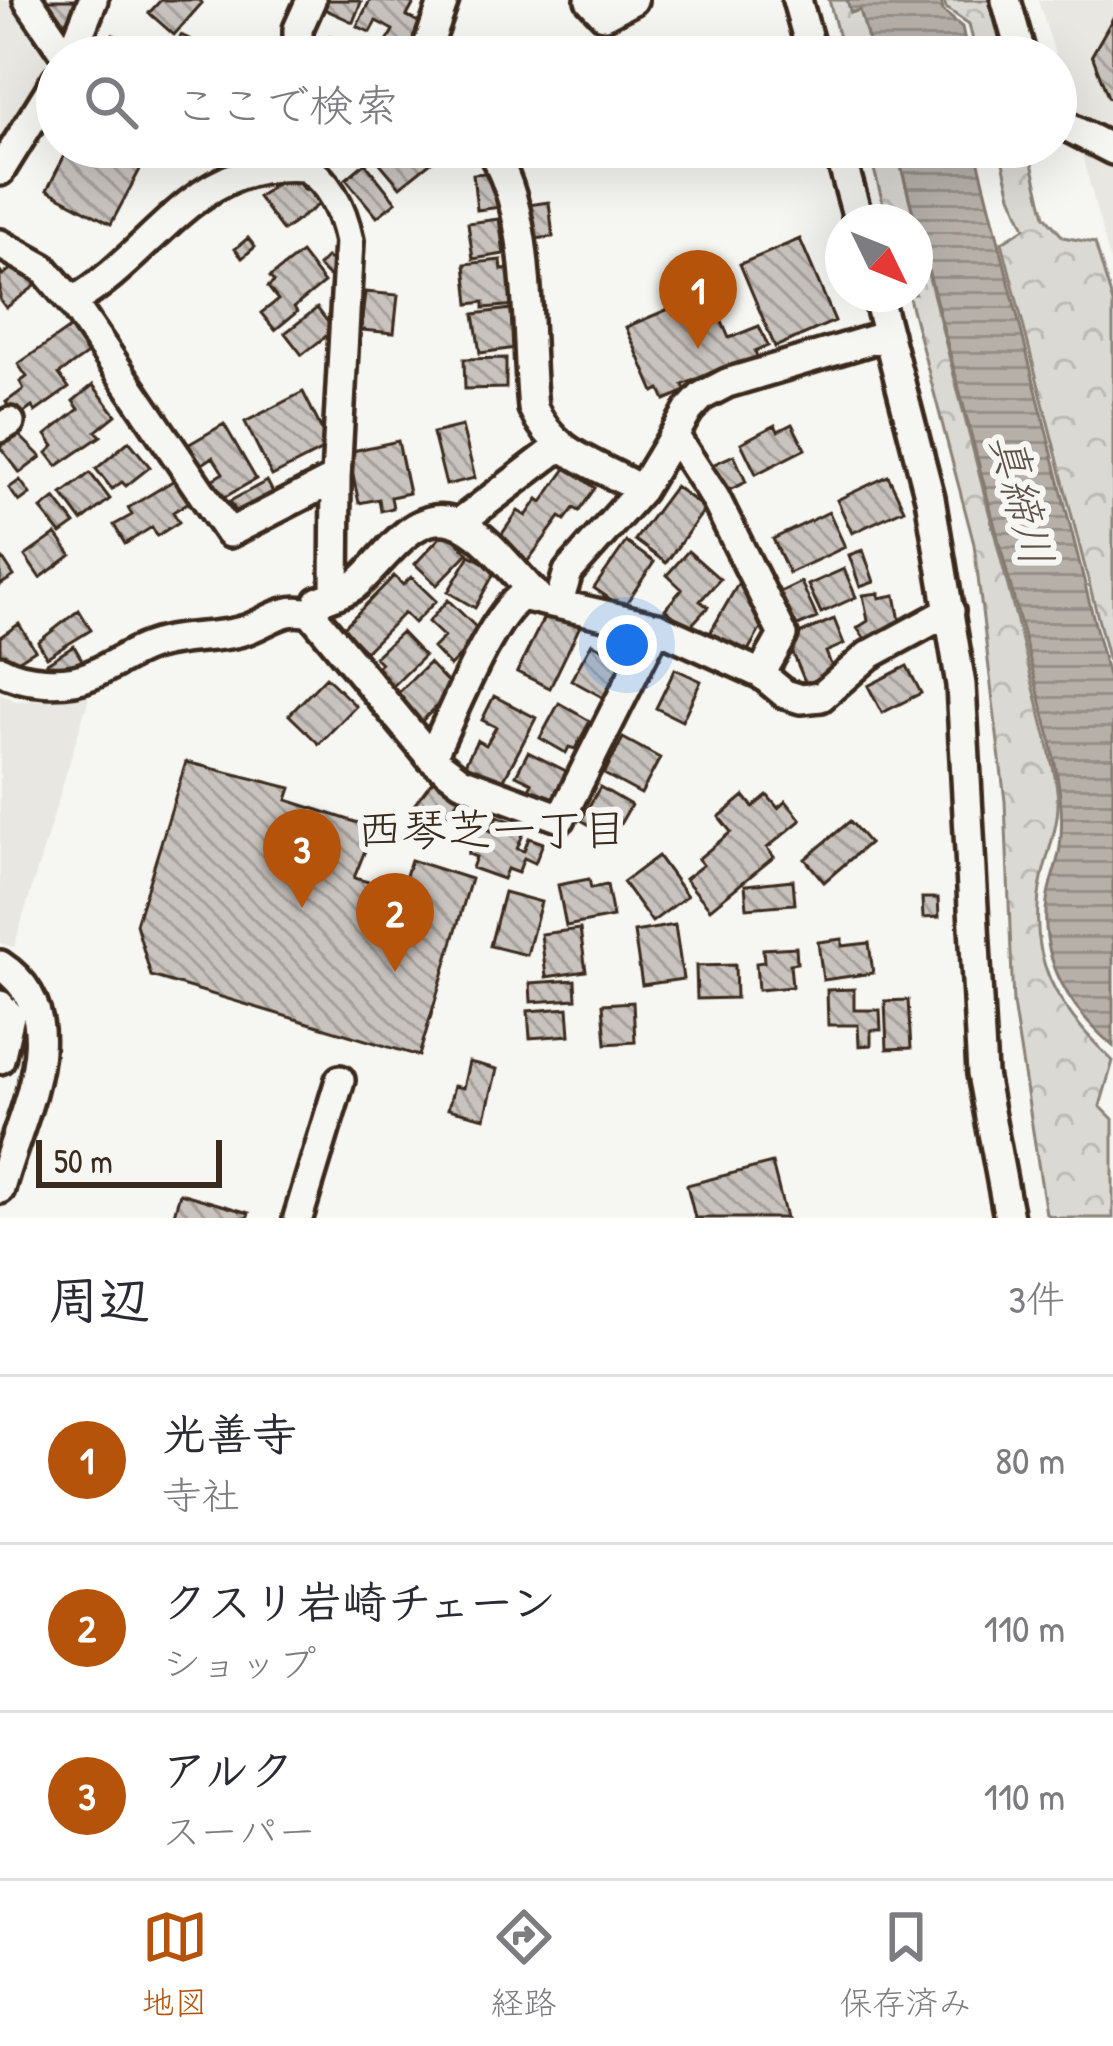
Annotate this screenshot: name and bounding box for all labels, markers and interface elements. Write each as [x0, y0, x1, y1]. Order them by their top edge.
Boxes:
search box [36, 36, 1077, 168]
icon: search [78, 69, 144, 135]
text: ここで検索 [174, 74, 399, 135]
north arrow [825, 204, 933, 312]
pin: 1 [659, 250, 737, 349]
water label: 真締川 [977, 426, 1069, 572]
your location [597, 615, 657, 675]
district label: 西琴芝一丁目 [357, 798, 627, 859]
pin: 3 [263, 809, 341, 908]
pin: 2 [356, 873, 434, 972]
scale bar [36, 1134, 222, 1187]
text: 50 m [54, 1139, 113, 1183]
text: 周辺 [48, 1265, 150, 1334]
text: 3件 [1009, 1272, 1065, 1325]
text: 光善寺 [162, 1403, 297, 1464]
text: 1 [80, 1433, 94, 1486]
text: 80 m [995, 1433, 1065, 1486]
text: 寺社 [162, 1468, 240, 1521]
text: クスリ岩崎チェーン [162, 1571, 556, 1632]
text: 2 [78, 1601, 96, 1654]
text: 110 m [984, 1601, 1065, 1654]
text: ショップ [162, 1636, 316, 1689]
text: アルク [162, 1739, 294, 1800]
text: 3 [78, 1769, 96, 1822]
text: 110 m [984, 1769, 1065, 1822]
text: スーパー [162, 1804, 316, 1857]
tab: 地図 [142, 1904, 208, 2024]
tab: 経路 [491, 1904, 557, 2024]
tab: 保存済み [840, 1904, 972, 2024]

